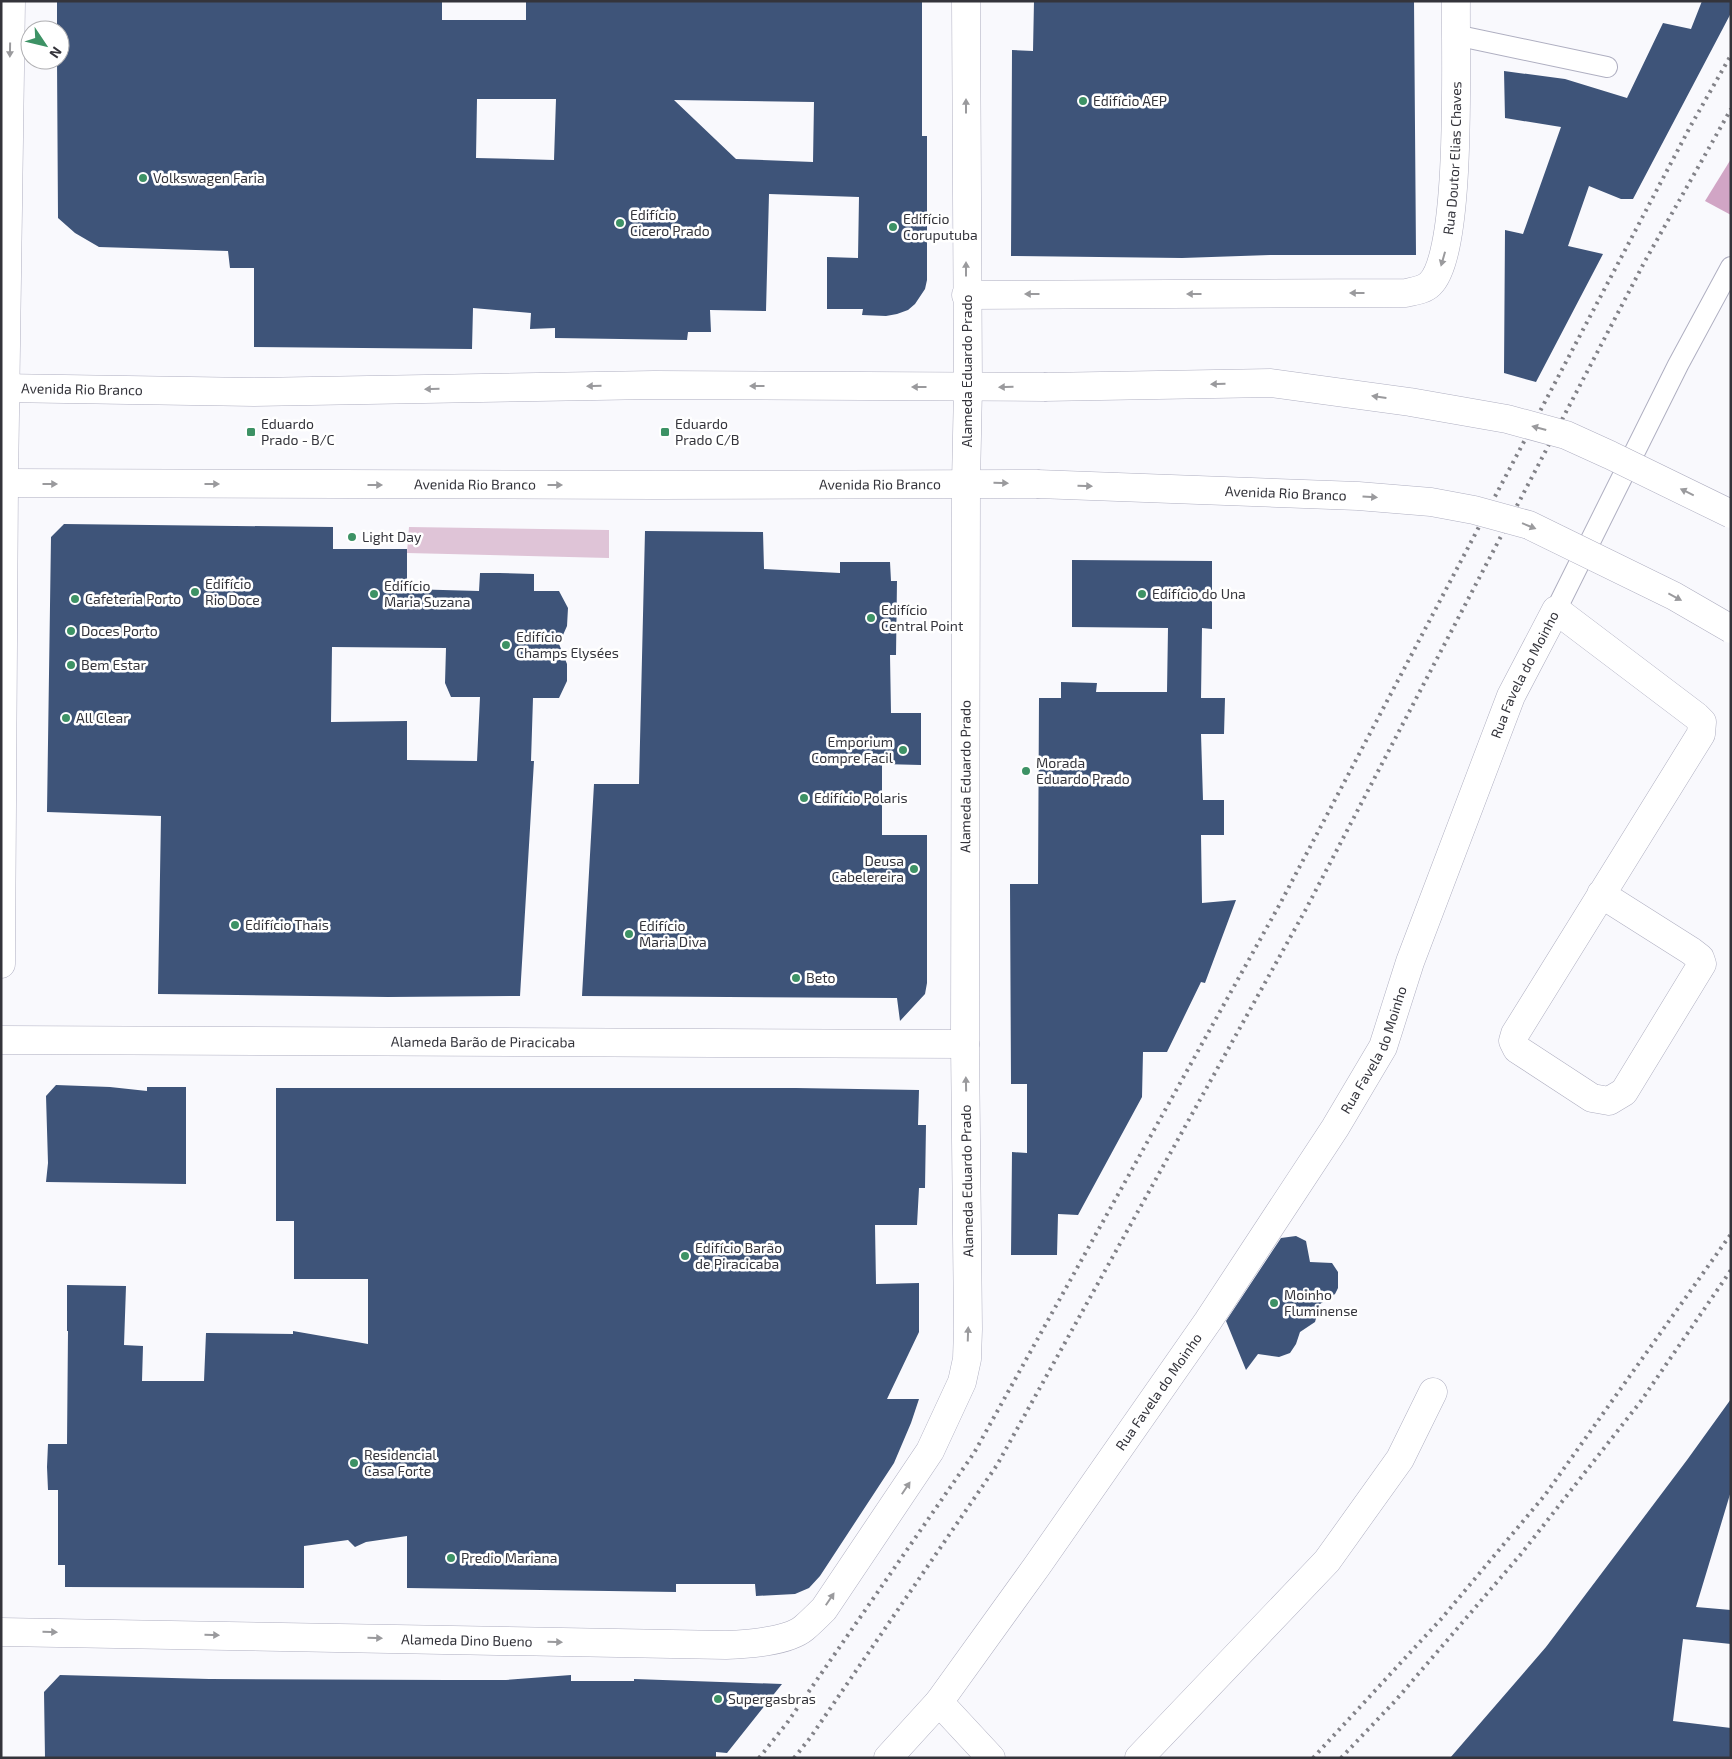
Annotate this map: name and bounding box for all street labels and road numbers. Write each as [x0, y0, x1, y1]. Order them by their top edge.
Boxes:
street label: Rua Doutor Elias Chaves [1439, 81, 1464, 236]
street label: Alameda Eduardo Prado [958, 295, 975, 447]
street label: Avenida Rio Branco [21, 379, 143, 398]
street label: Avenida Rio Branco [414, 475, 536, 493]
street label: Avenida Rio Branco [819, 475, 941, 493]
street label: Avenida Rio Branco [1225, 482, 1347, 504]
street label: Rua Favela do Moinho [1487, 608, 1562, 741]
street label: Alameda Eduardo Prado [956, 700, 974, 853]
street label: Rua Favela do Moinho [1337, 984, 1410, 1116]
street label: Alameda Barão de Piracicaba [391, 1033, 575, 1050]
street label: Alameda Eduardo Prado [957, 1104, 976, 1258]
street label: Rua Favela do Moinho [1111, 1329, 1205, 1453]
street label: Alameda Dino Bueno [401, 1630, 533, 1650]

